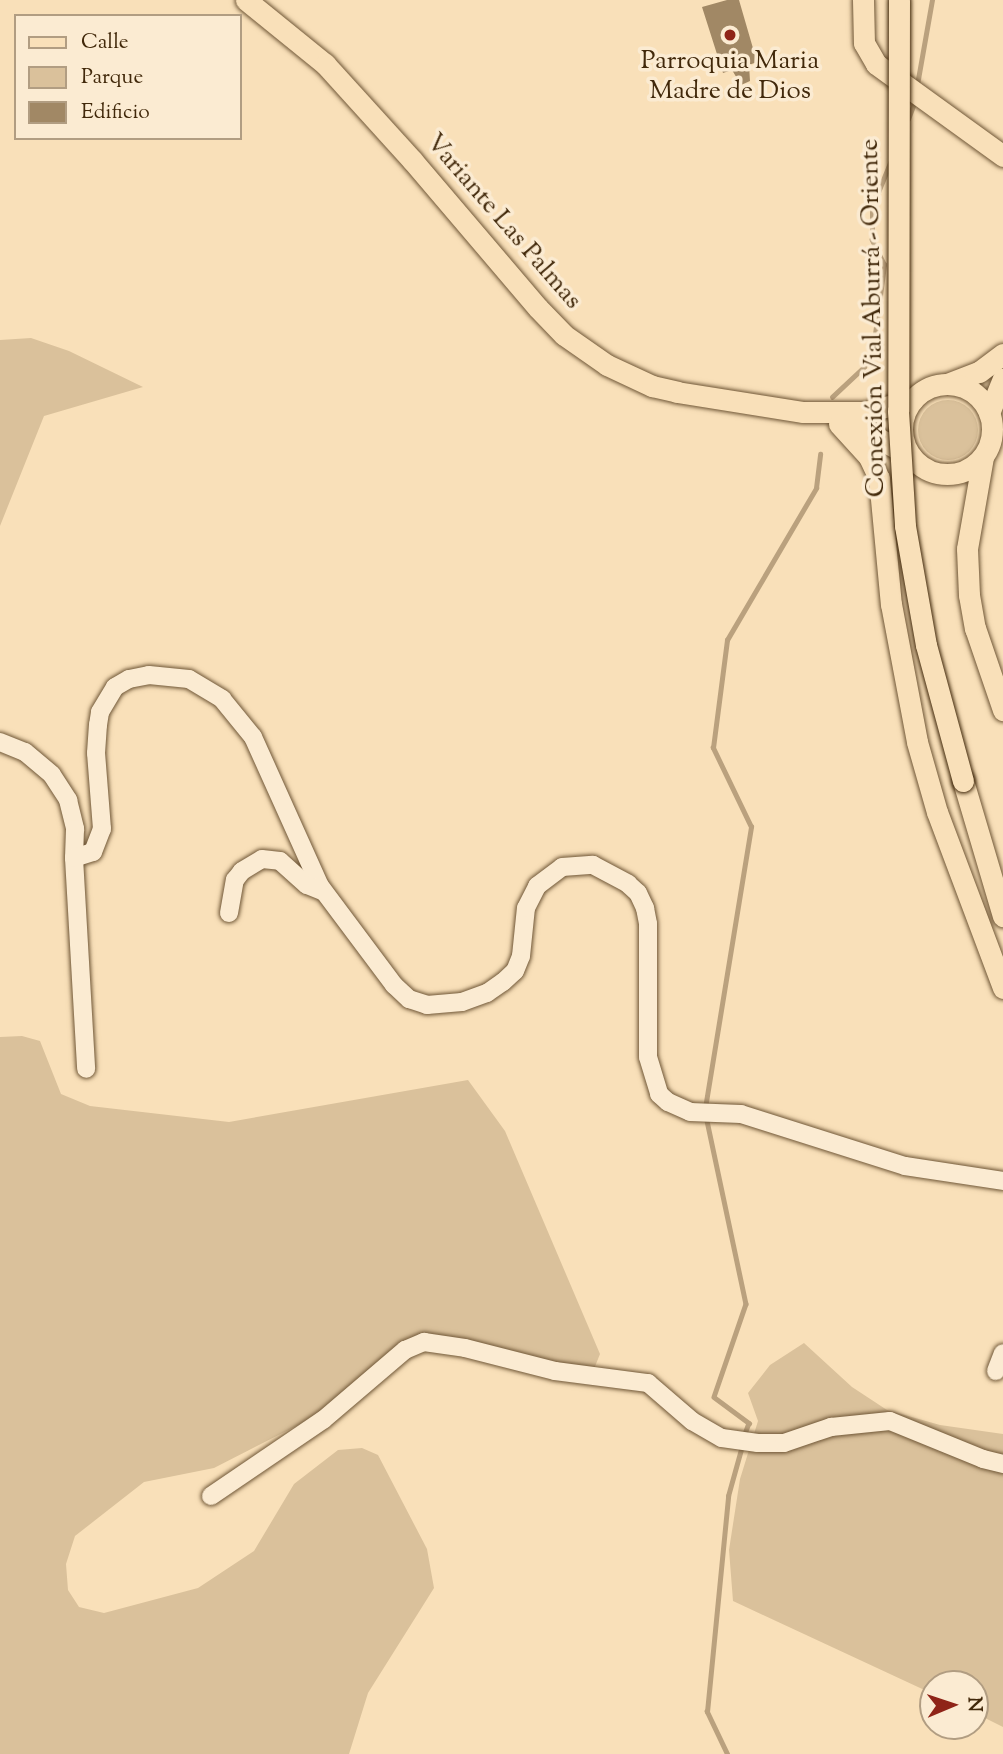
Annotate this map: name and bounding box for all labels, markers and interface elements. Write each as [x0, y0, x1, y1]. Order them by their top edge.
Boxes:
legend [14, 14, 242, 140]
marker: Parroquia Maria Madre de Dios [722, 27, 738, 43]
text: Calle [81, 28, 129, 58]
place label: Parroquia Maria Madre de Dios [641, 46, 819, 108]
text: Parque [81, 63, 143, 93]
text: Edificio [81, 98, 150, 128]
street label: Variante Las Palmas [418, 128, 588, 316]
street label: Conexión Vial Aburrá - Oriente [855, 138, 893, 498]
north arrow [919, 1670, 989, 1740]
text: N [960, 1696, 987, 1712]

